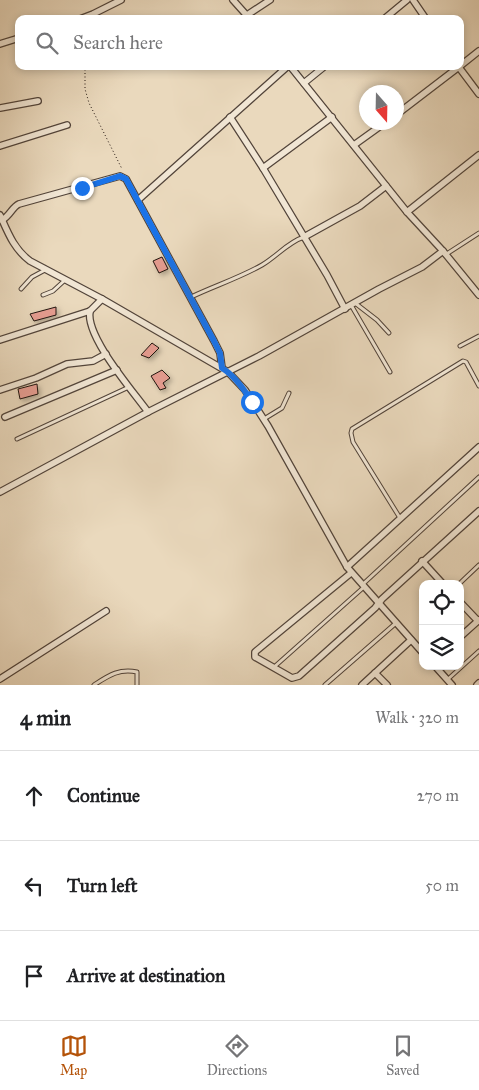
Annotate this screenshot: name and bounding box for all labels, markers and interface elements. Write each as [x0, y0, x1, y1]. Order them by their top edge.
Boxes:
search box [15, 15, 464, 70]
icon: search [33, 29, 61, 57]
text: Search here [73, 31, 163, 54]
north arrow [359, 85, 404, 130]
route end [71, 177, 94, 200]
route start [241, 391, 264, 414]
map controls [419, 580, 464, 670]
button: locate [419, 580, 464, 625]
button: layers [419, 625, 464, 670]
text: 4 min [20, 705, 71, 731]
text: Walk · 320 m [375, 708, 459, 727]
icon: ahead [20, 782, 48, 810]
text: Continue [67, 784, 140, 807]
text: 270 m [417, 786, 459, 805]
icon: left [20, 872, 48, 900]
text: Turn left [67, 874, 137, 897]
text: 50 m [425, 876, 459, 895]
icon: arrive [20, 962, 48, 990]
text: Arrive at destination [67, 964, 225, 987]
tab: Map [60, 1032, 88, 1079]
tab: Directions [207, 1032, 267, 1079]
tab: Saved [386, 1032, 419, 1079]

